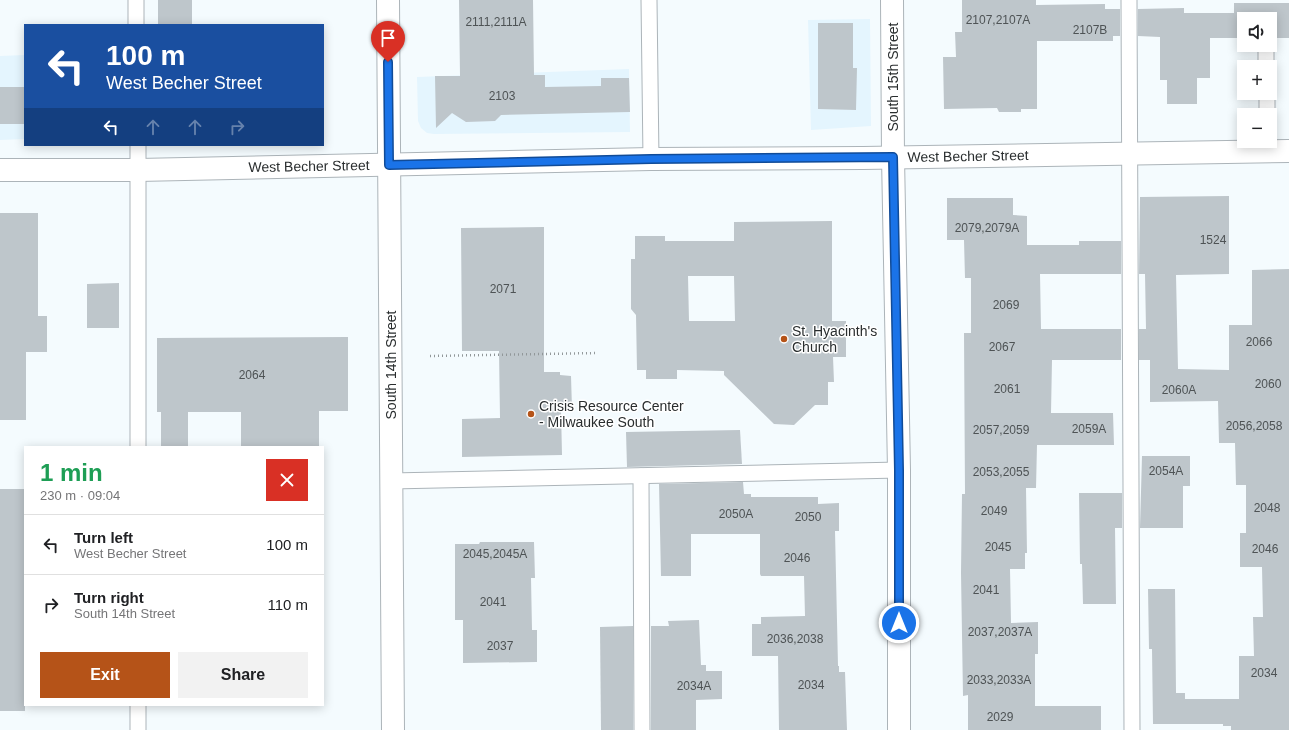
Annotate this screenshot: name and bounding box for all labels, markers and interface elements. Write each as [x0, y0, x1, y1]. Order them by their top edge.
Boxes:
map controls [1237, 12, 1277, 148]
button: sound [1237, 12, 1277, 52]
house number: 2107,2107A [966, 13, 1030, 27]
house number: 2111,2111A [465, 15, 527, 29]
pin [371, 21, 405, 62]
street label: South 15th Street [885, 22, 901, 131]
house number: 2107B [1073, 23, 1107, 37]
icon: arrive [377, 27, 399, 49]
icon: left [40, 40, 92, 92]
text: 100 m [106, 40, 185, 71]
button: + [1237, 60, 1277, 100]
text: West Becher Street [106, 73, 262, 93]
house number: 2103 [489, 89, 516, 103]
button: − [1237, 108, 1277, 148]
icon: left [100, 116, 122, 138]
icon: ahead [142, 116, 164, 138]
icon: ahead [184, 116, 206, 138]
icon: right [226, 116, 248, 138]
street label: West Becher Street [907, 147, 1029, 165]
street label: West Becher Street [248, 157, 370, 175]
house number: 2079,2079A [955, 221, 1019, 235]
house number: 1524 [1200, 233, 1227, 247]
house number: 2071 [490, 282, 517, 296]
house number: 2069 [993, 298, 1020, 312]
street label: South 14th Street [383, 310, 399, 419]
place label: St. Hyacinth's Church [792, 323, 877, 355]
marker: St. Hyacinth's Church [779, 334, 789, 344]
house number: 2066 [1246, 335, 1273, 349]
house number: 2067 [989, 340, 1016, 354]
house number: 2064 [239, 368, 266, 382]
house number: 2060 [1255, 377, 1282, 391]
house number: 2061 [994, 382, 1021, 396]
house number: 2060A [1162, 383, 1196, 397]
place label: Crisis Resource Center - Milwaukee South [539, 398, 684, 430]
marker: Crisis Resource Center - Milwaukee South [526, 409, 536, 419]
house number: 2056,2058 [1226, 419, 1283, 433]
house number: 2059A [1072, 422, 1106, 436]
house number: 2057,2059 [973, 423, 1030, 437]
text: 1 min [40, 459, 103, 486]
button: close [266, 459, 308, 501]
house number: 2054A [1149, 464, 1183, 478]
house number: 2053,2055 [973, 465, 1030, 479]
text: 230 m · 09:04 [40, 488, 120, 503]
house number: 2048 [1254, 501, 1281, 515]
house number: 2049 [981, 504, 1008, 518]
house number: 2050A [719, 507, 753, 521]
house number: 2050 [795, 510, 822, 524]
text: Turn left [74, 529, 133, 546]
icon: left [40, 534, 62, 556]
text: 100 m [266, 536, 308, 553]
house number: 2045 [985, 540, 1012, 554]
house number: 2046 [1252, 542, 1279, 556]
text: West Becher Street [74, 546, 186, 561]
house number: 2045,2045A [463, 547, 527, 561]
house number: 2046 [784, 551, 811, 565]
house number: 2041 [973, 583, 1000, 597]
text: Turn right [74, 589, 144, 606]
icon: right [40, 594, 62, 616]
house number: 2041 [480, 595, 507, 609]
text: 110 m [267, 596, 308, 613]
position arrow [878, 602, 920, 644]
text: South 14th Street [74, 606, 175, 621]
house number: 2037,2037A [968, 625, 1032, 639]
house number: 2036,2038 [767, 632, 824, 646]
house number: 2037 [487, 639, 514, 653]
button: Exit [40, 652, 170, 698]
button: Share [178, 652, 308, 698]
house number: 2034 [1251, 666, 1278, 680]
house number: 2033,2033A [967, 673, 1031, 687]
house number: 2034 [798, 678, 825, 692]
house number: 2034A [677, 679, 711, 693]
house number: 2029 [987, 710, 1014, 724]

